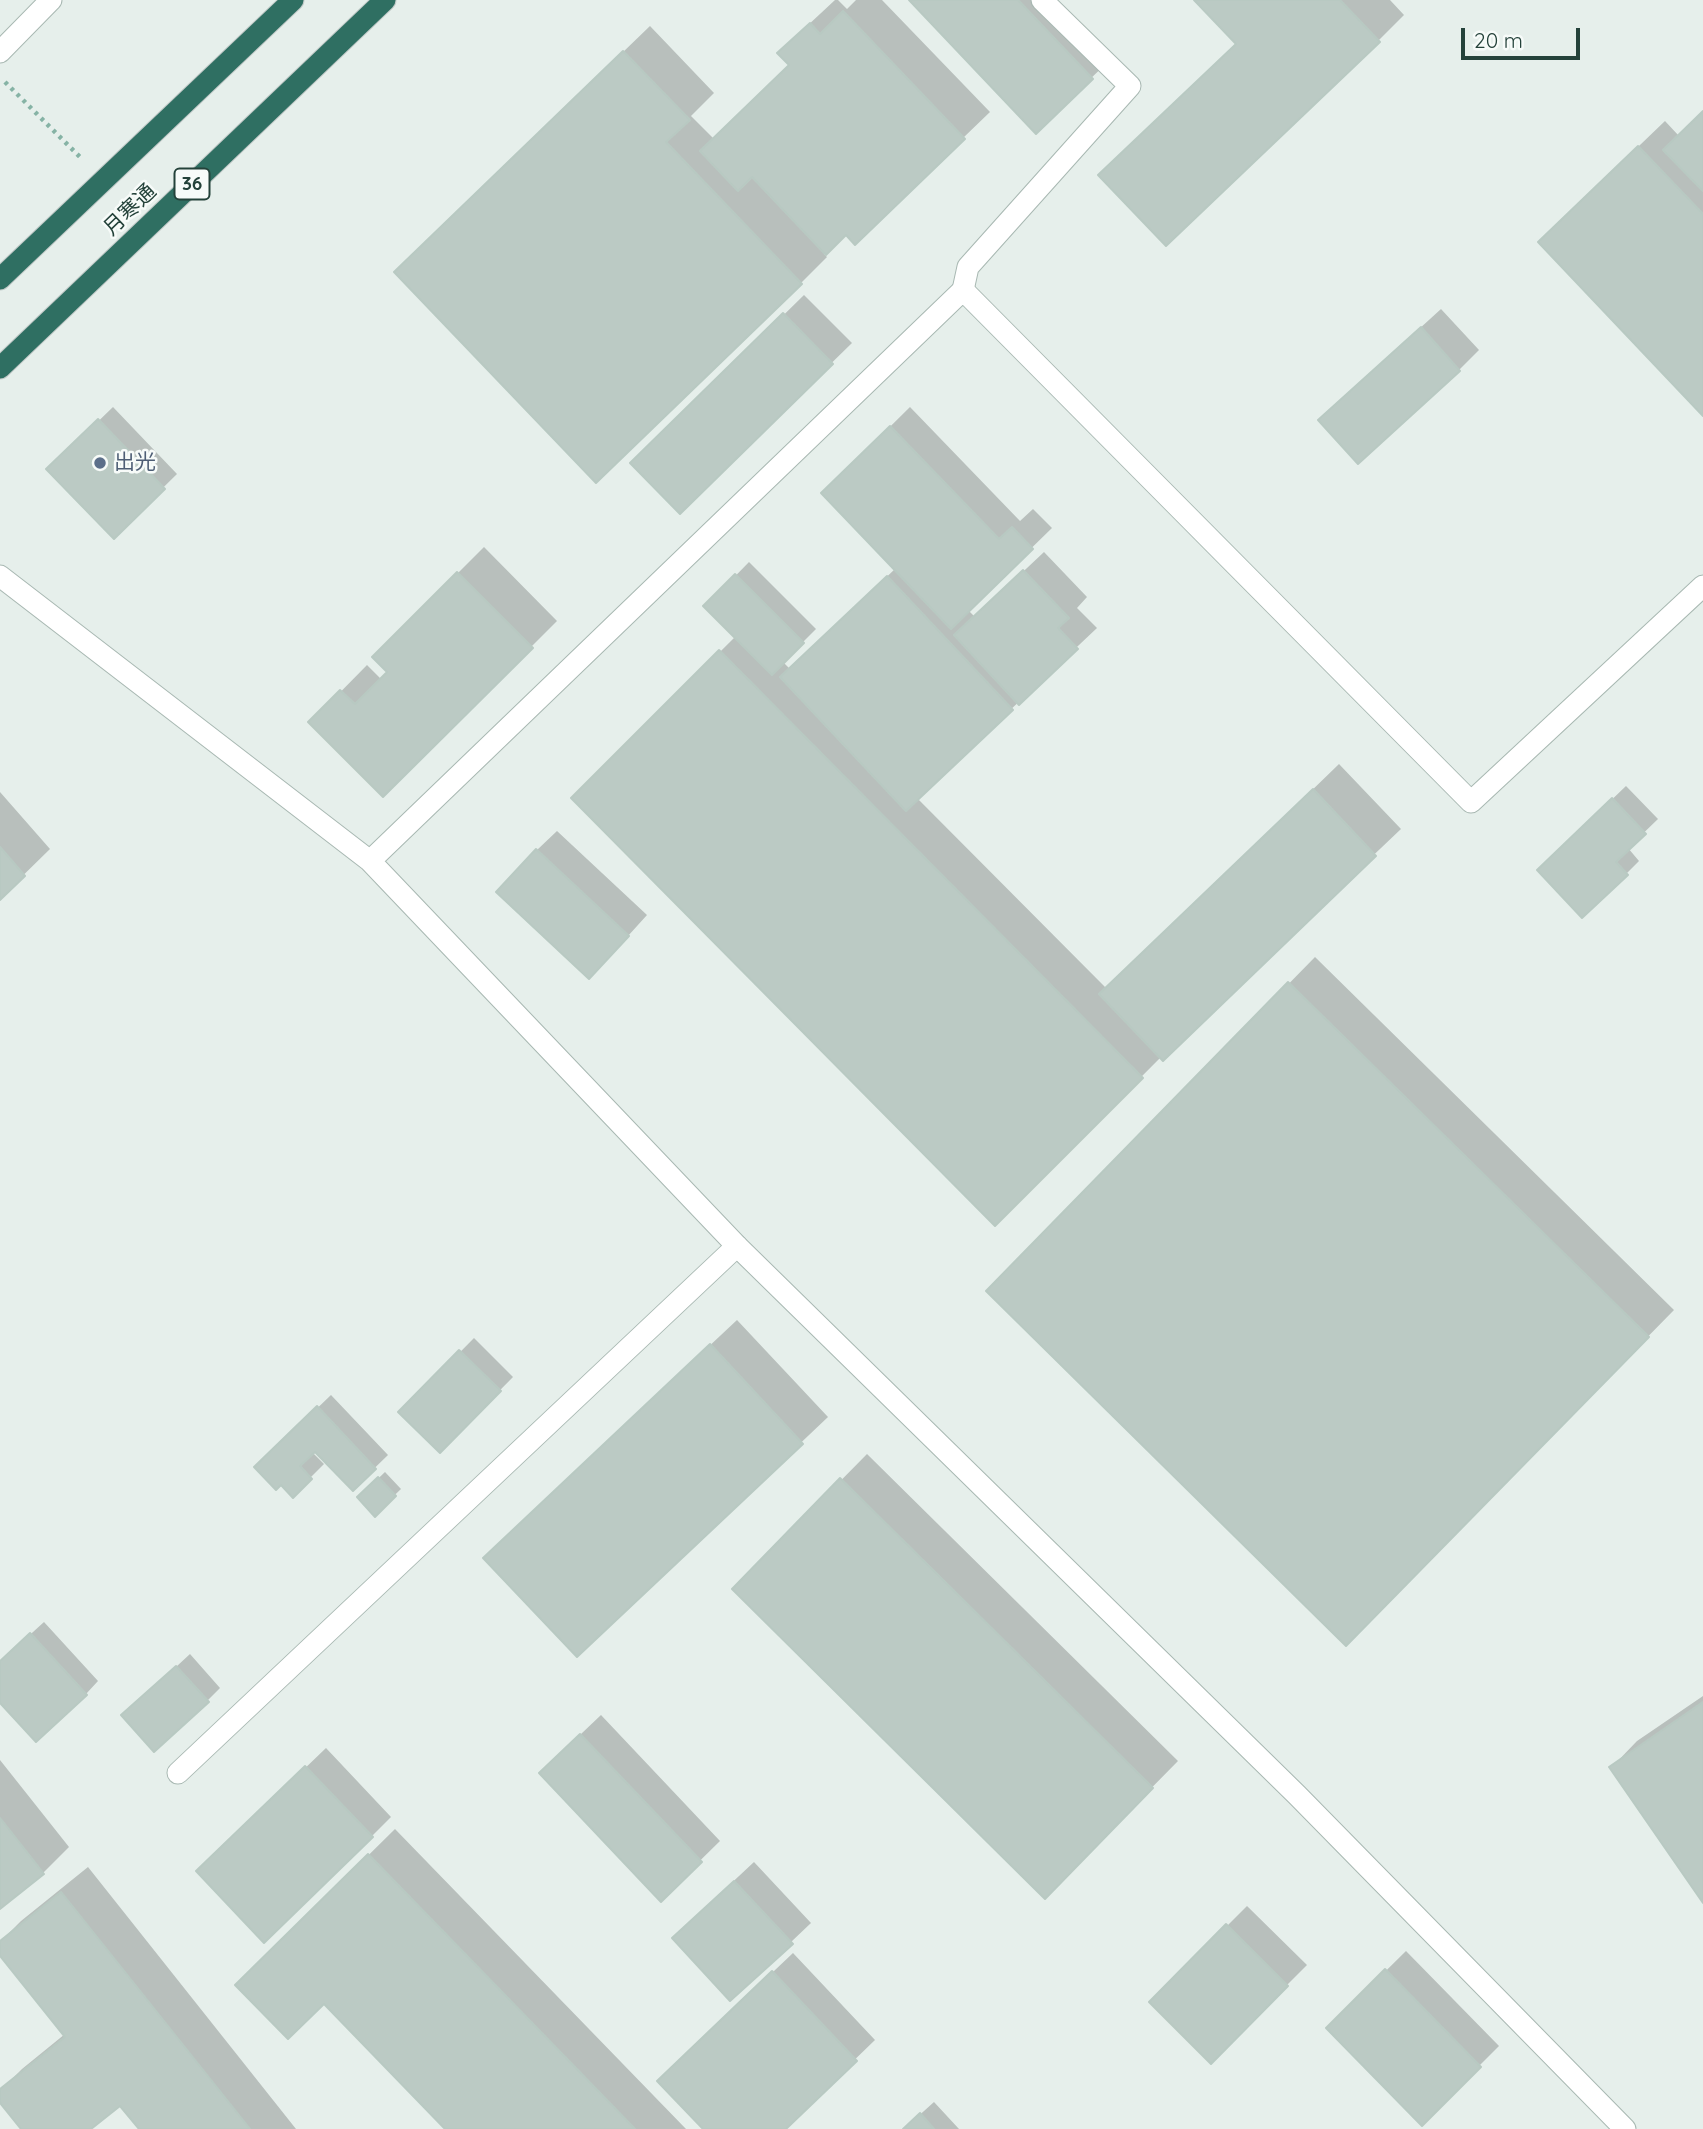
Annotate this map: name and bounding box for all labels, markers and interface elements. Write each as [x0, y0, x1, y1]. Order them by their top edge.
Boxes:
scale bar [1465, 14, 1584, 58]
text: 20 m [1474, 27, 1523, 53]
road number: 36 [174, 168, 210, 200]
street label: 月寒通 [99, 179, 161, 241]
place label: 出光 [114, 450, 156, 476]
marker: 出光 [92, 455, 108, 471]

